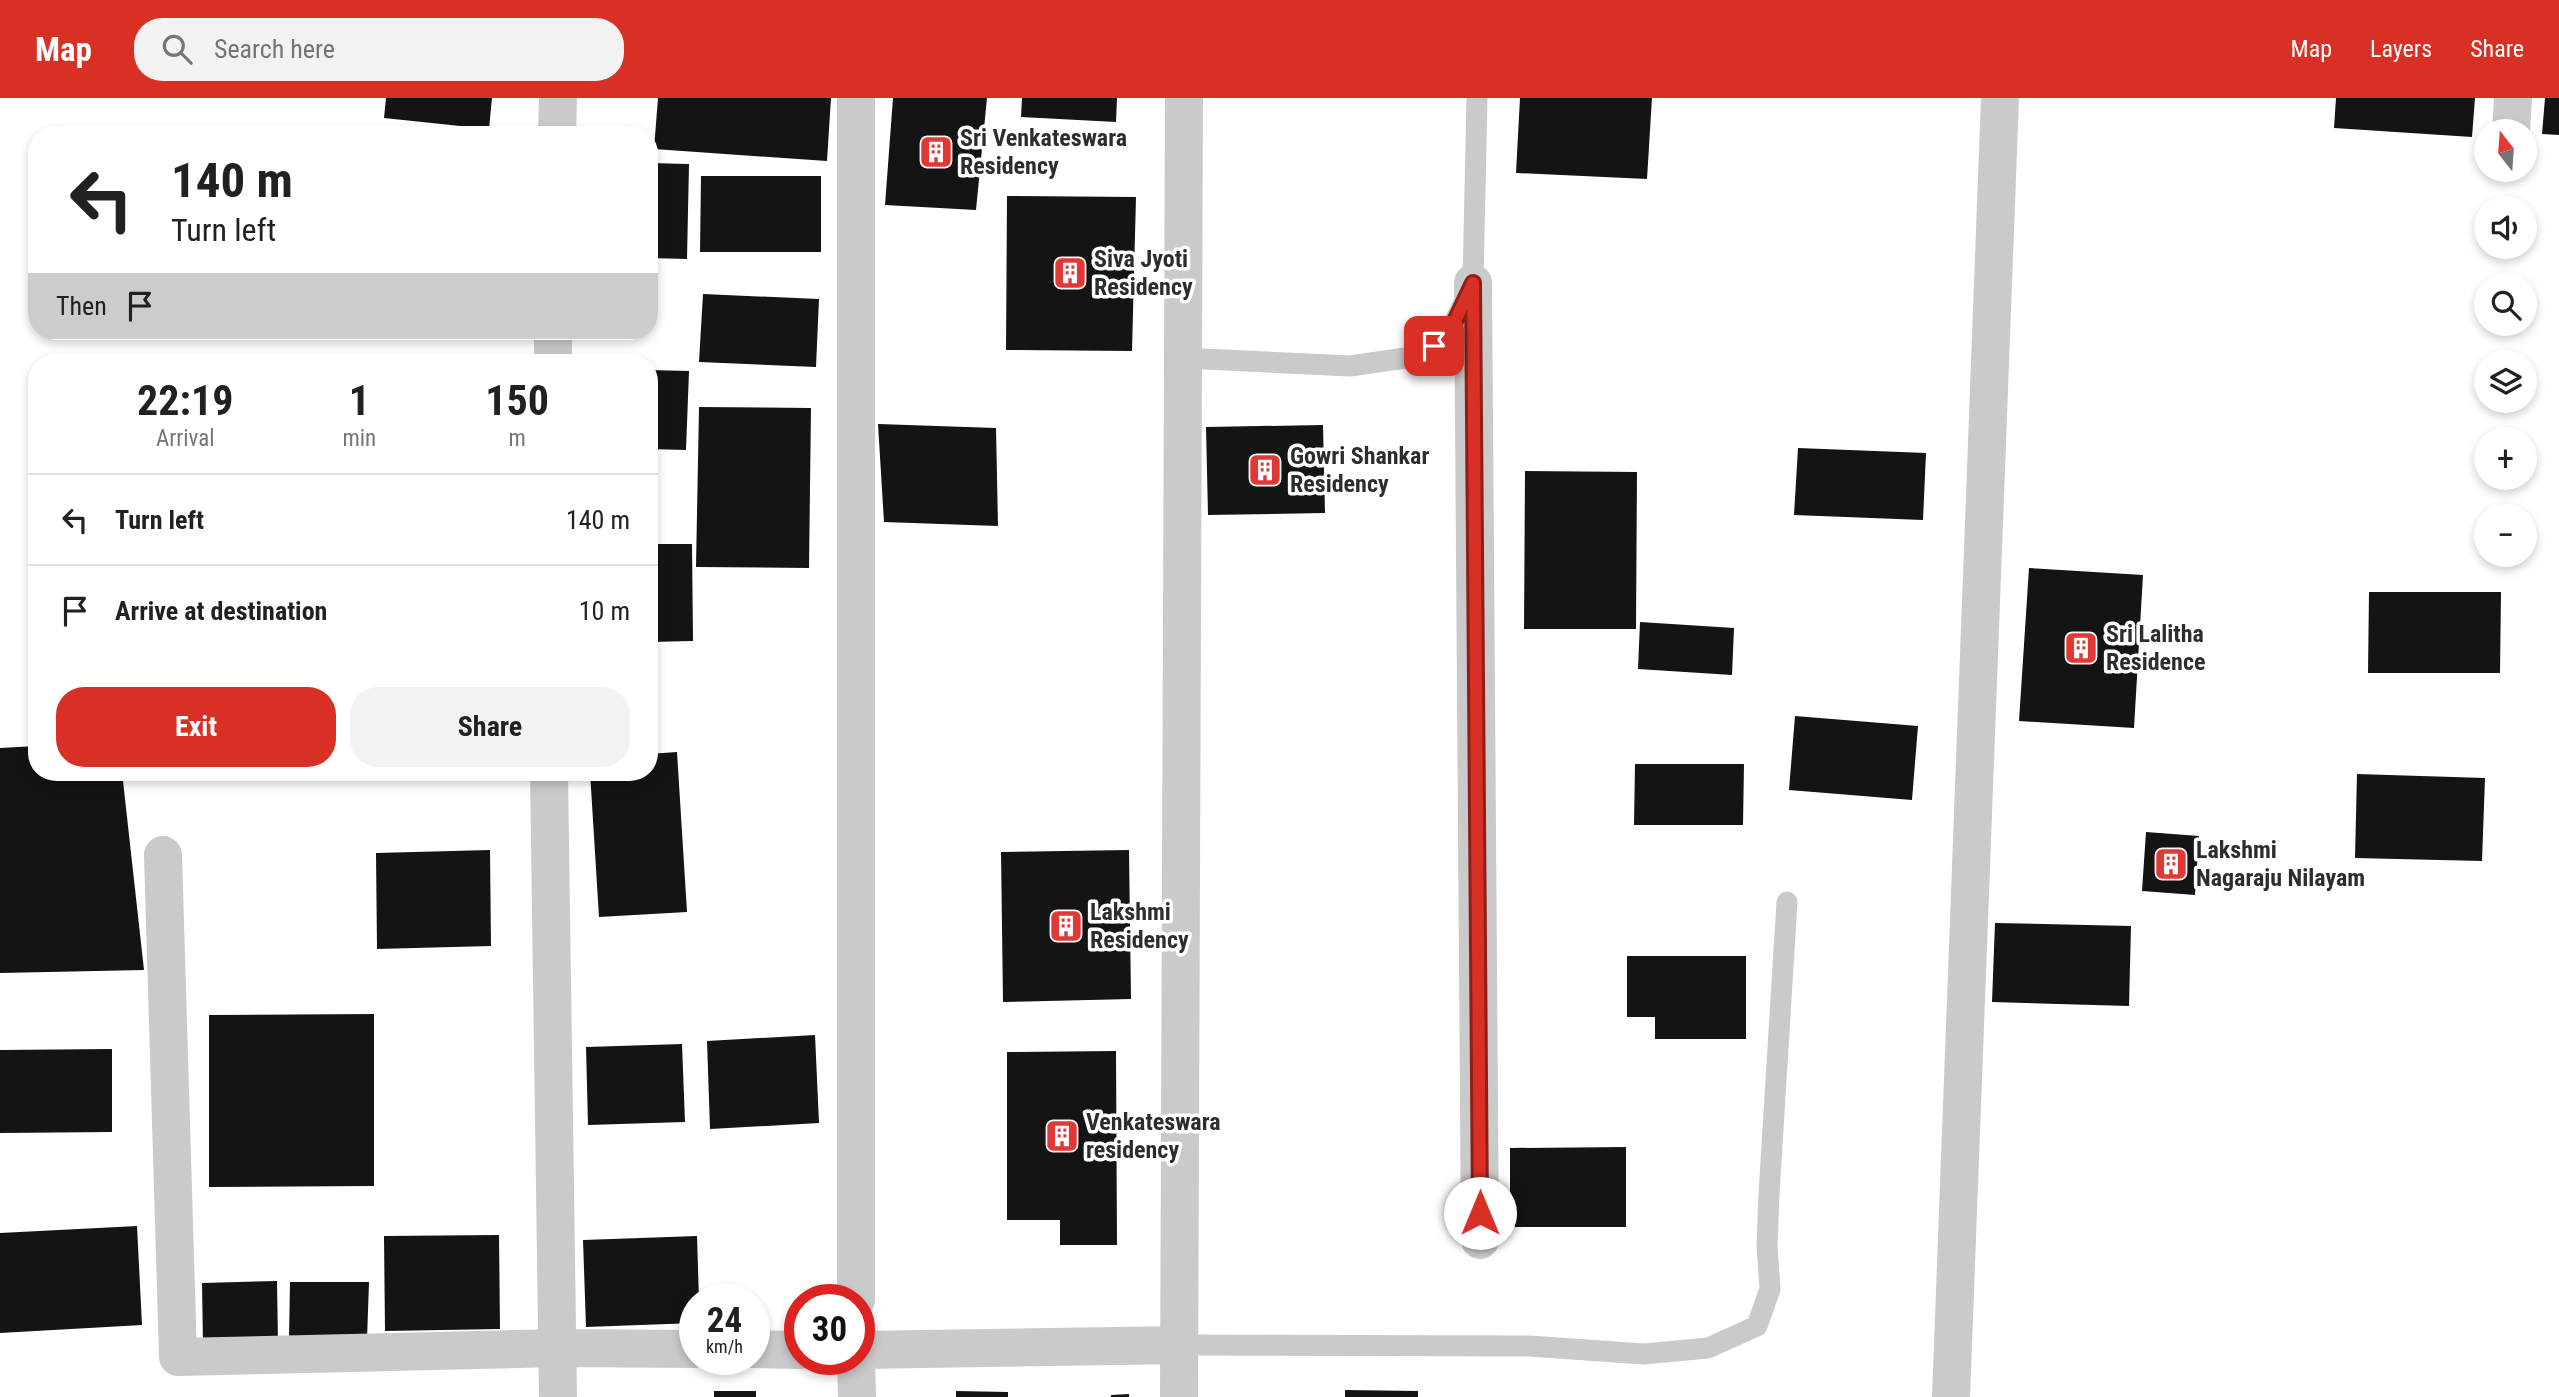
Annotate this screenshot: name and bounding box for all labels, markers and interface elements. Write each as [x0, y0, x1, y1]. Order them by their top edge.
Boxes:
search box [134, 18, 624, 81]
text: Map [35, 30, 92, 69]
icon: search [158, 30, 196, 68]
text: Search here [214, 34, 335, 64]
text: Map [2291, 35, 2332, 63]
text: Layers [2370, 35, 2432, 63]
text: Share [2470, 35, 2524, 63]
north arrow [2474, 119, 2538, 182]
map controls [2474, 119, 2537, 567]
place label: Sri Venkateswara Residency [960, 124, 1127, 180]
building icon: Sri Venkateswara Residency [917, 133, 955, 171]
text: 140 m [171, 152, 293, 209]
icon: left [56, 154, 147, 245]
button: sound [2474, 196, 2537, 259]
text: Turn left [171, 211, 276, 249]
place label: Siva Jyoti Residency [1094, 245, 1193, 301]
building icon: Siva Jyoti Residency [1051, 254, 1089, 292]
button: search [2474, 273, 2537, 336]
icon: arrive [121, 287, 159, 325]
text: Then [56, 291, 107, 321]
pin [1404, 316, 1464, 376]
icon: arrive [1415, 327, 1453, 365]
button: layers [2474, 350, 2537, 413]
text: 22:19 [137, 376, 233, 425]
text: 1 [349, 376, 370, 425]
text: 150 [485, 376, 549, 425]
text: Arrival [156, 425, 214, 452]
text: min [342, 425, 376, 452]
text: m [508, 425, 526, 452]
button: + [2474, 427, 2537, 490]
place label: Gowri Shankar Residency [1290, 442, 1429, 498]
building icon: Gowri Shankar Residency [1246, 451, 1284, 489]
icon: left [56, 501, 94, 539]
button: − [2474, 504, 2537, 567]
text: Turn left [115, 505, 204, 535]
text: 140 m [566, 505, 630, 535]
icon: arrive [56, 592, 94, 630]
text: Arrive at destination [115, 596, 327, 626]
text: 10 m [579, 596, 630, 626]
place label: Sri Lalitha Residence [2106, 620, 2205, 676]
building icon: Sri Lalitha Residence [2062, 629, 2100, 667]
button: Exit [56, 687, 336, 767]
button: Share [350, 687, 630, 767]
place label: Lakshmi Nagaraju Nilayam [2196, 836, 2365, 892]
building icon: Lakshmi Nagaraju Nilayam [2152, 845, 2190, 883]
place label: Lakshmi Residency [1090, 898, 1189, 954]
building icon: Lakshmi Residency [1047, 907, 1085, 945]
place label: Venkateswara residency [1086, 1108, 1221, 1164]
building icon: Venkateswara residency [1043, 1117, 1081, 1155]
position arrow [1443, 1176, 1517, 1250]
speed limit sign: 30 [784, 1284, 875, 1375]
text: 24 [707, 1300, 742, 1341]
text: km/h [706, 1336, 743, 1357]

